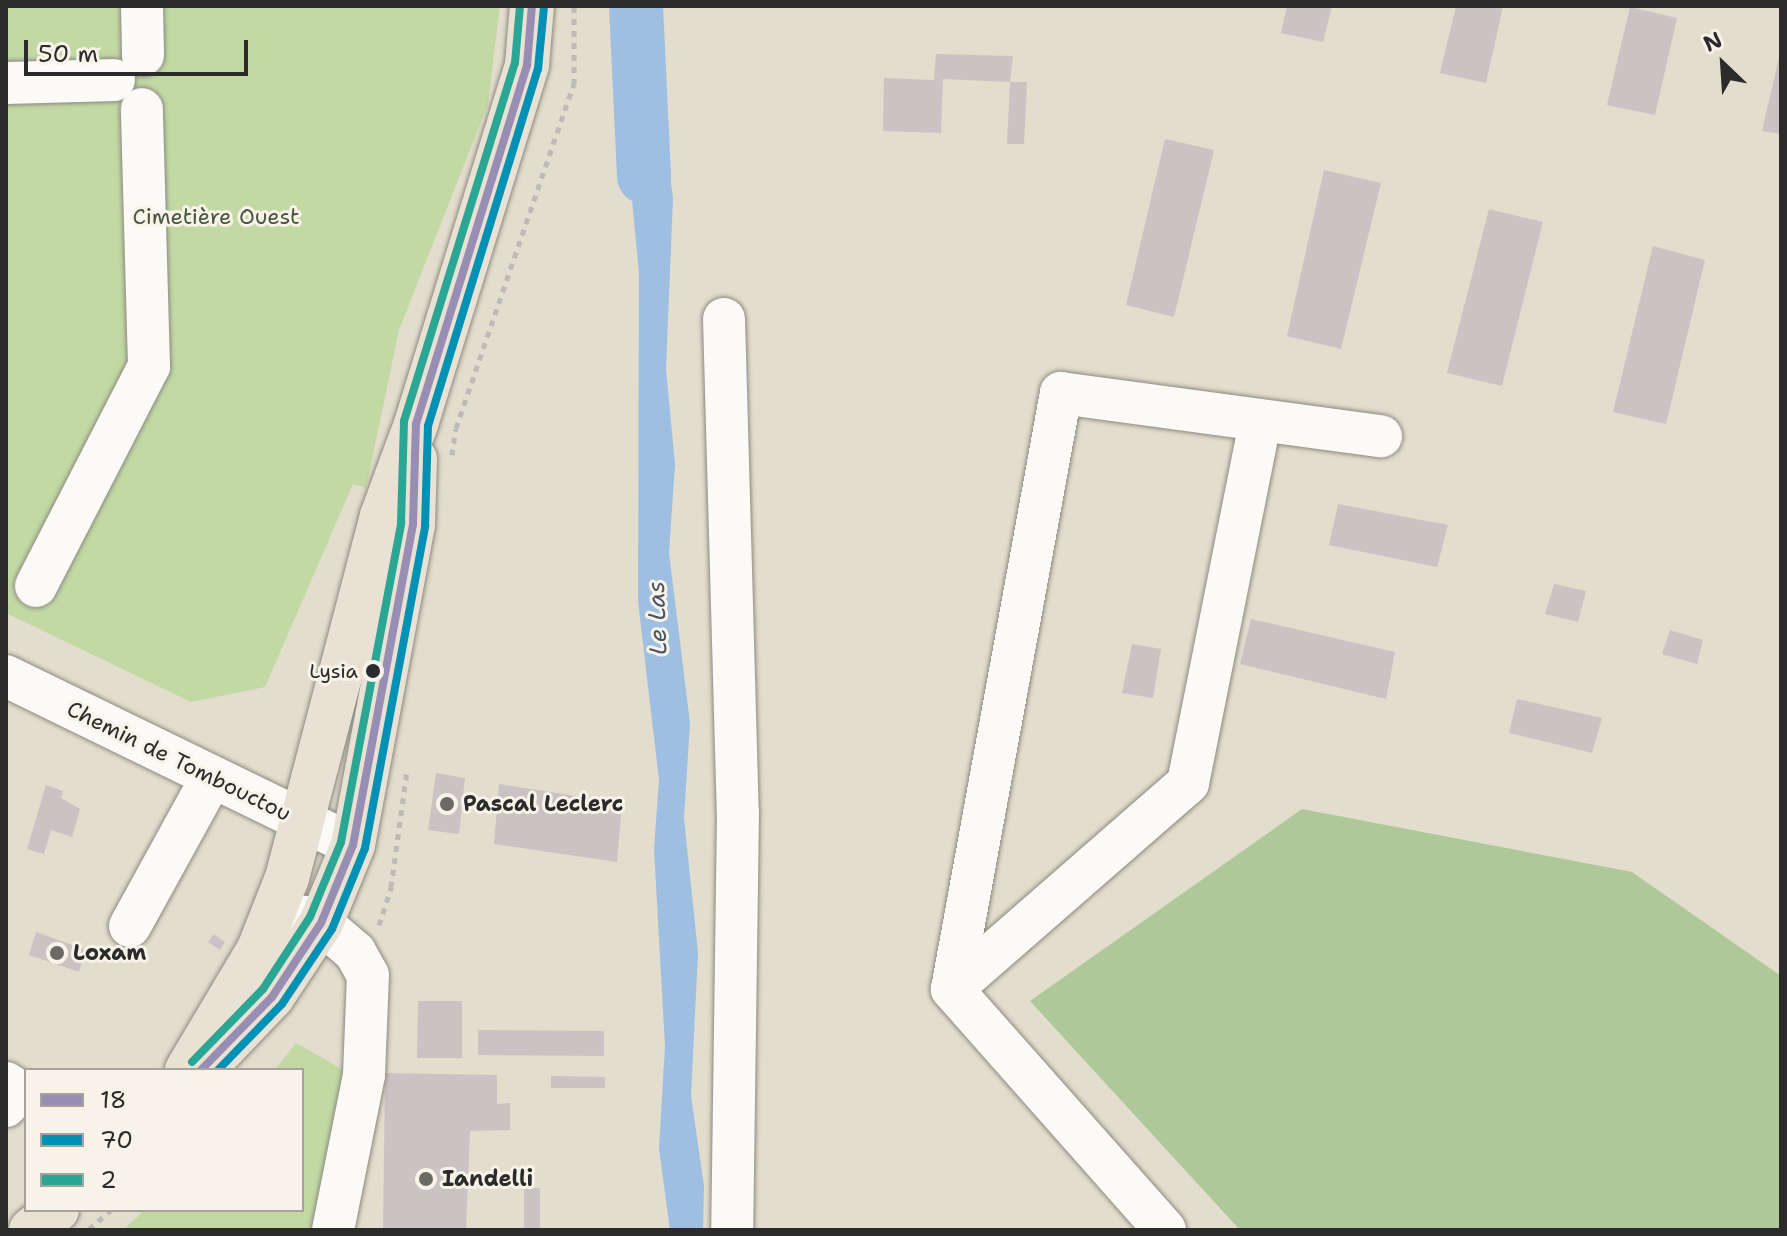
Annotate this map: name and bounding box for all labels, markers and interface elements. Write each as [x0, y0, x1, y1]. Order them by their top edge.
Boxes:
scale bar [28, 24, 252, 74]
north arrow [1683, 24, 1763, 104]
text: N [1699, 25, 1727, 59]
text: 50 m [38, 38, 98, 70]
park label: Cimetière Ouest [132, 204, 300, 230]
water label: Le Las [642, 581, 674, 655]
place label: Lysia [309, 659, 358, 683]
marker: Lysia [365, 663, 381, 679]
street label: Chemin de Tombouctou [63, 695, 295, 827]
place label: Pascal Leclerc [463, 791, 623, 817]
marker: Pascal Leclerc [438, 795, 456, 813]
place label: Loxam [73, 940, 146, 966]
marker: Loxam [48, 944, 66, 962]
legend [24, 1068, 304, 1212]
text: 18 [100, 1084, 126, 1116]
text: 70 [100, 1124, 133, 1156]
text: 2 [100, 1164, 117, 1196]
place label: Iandelli [442, 1166, 533, 1192]
marker: Iandelli [417, 1170, 435, 1188]

